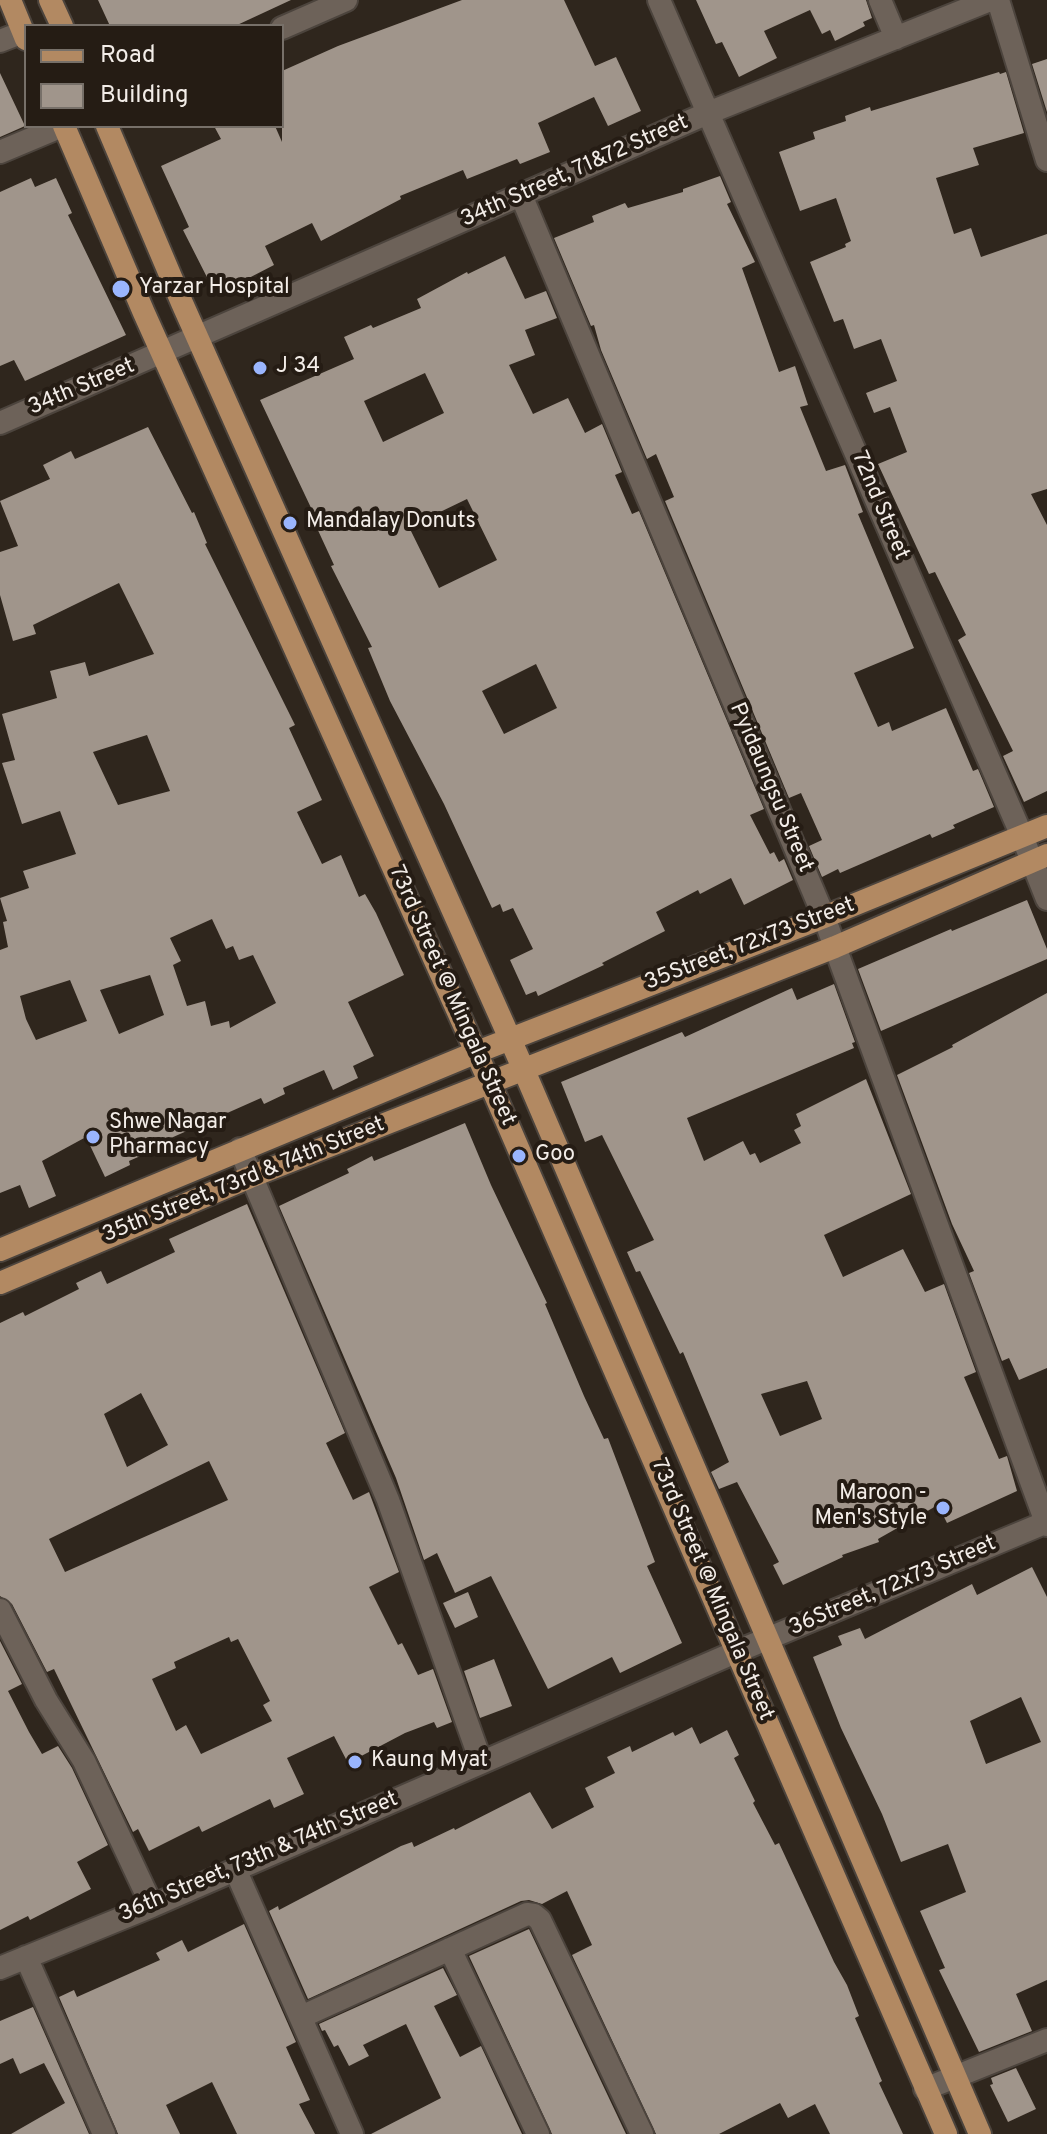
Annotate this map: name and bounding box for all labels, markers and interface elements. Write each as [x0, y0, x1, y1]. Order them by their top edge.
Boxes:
legend [24, 24, 284, 128]
text: Road [100, 41, 156, 71]
text: Building [100, 81, 189, 111]
street label: 34th Street, 71&72 Street [457, 110, 693, 234]
place label: Yarzar Hospital [139, 276, 290, 302]
marker: Yarzar Hospital [110, 278, 132, 300]
street label: 34th Street [25, 354, 139, 422]
place label: J 34 [276, 355, 320, 381]
marker: J 34 [251, 359, 269, 377]
street label: 72nd Street [844, 448, 914, 564]
place label: Mandalay Donuts [306, 510, 476, 536]
marker: Mandalay Donuts [281, 514, 299, 532]
street label: Pyidaungsu Street [722, 699, 818, 877]
street label: 73rd Street @ Mingala Street [382, 862, 520, 1130]
street label: 35Street, 72x73 Street [641, 893, 859, 997]
place label: Shwe Nagar Pharmacy [109, 1111, 227, 1162]
street label: 35th Street, 73rd & 74th Street [99, 1112, 389, 1250]
marker: Shwe Nagar Pharmacy [84, 1128, 102, 1146]
place label: Goo [535, 1143, 575, 1169]
marker: Goo [510, 1147, 528, 1165]
street label: 73rd Street @ Mingala Street [644, 1455, 778, 1725]
place label: Maroon - Men's Style [815, 1482, 927, 1534]
marker: Maroon - Men's Style [934, 1499, 952, 1517]
street label: 36Street, 72x73 Street [786, 1531, 1000, 1643]
place label: Kaung Myat [371, 1749, 488, 1775]
marker: Kaung Myat [346, 1753, 364, 1771]
street label: 36th Street, 73th & 74th Street [116, 1787, 402, 1929]

